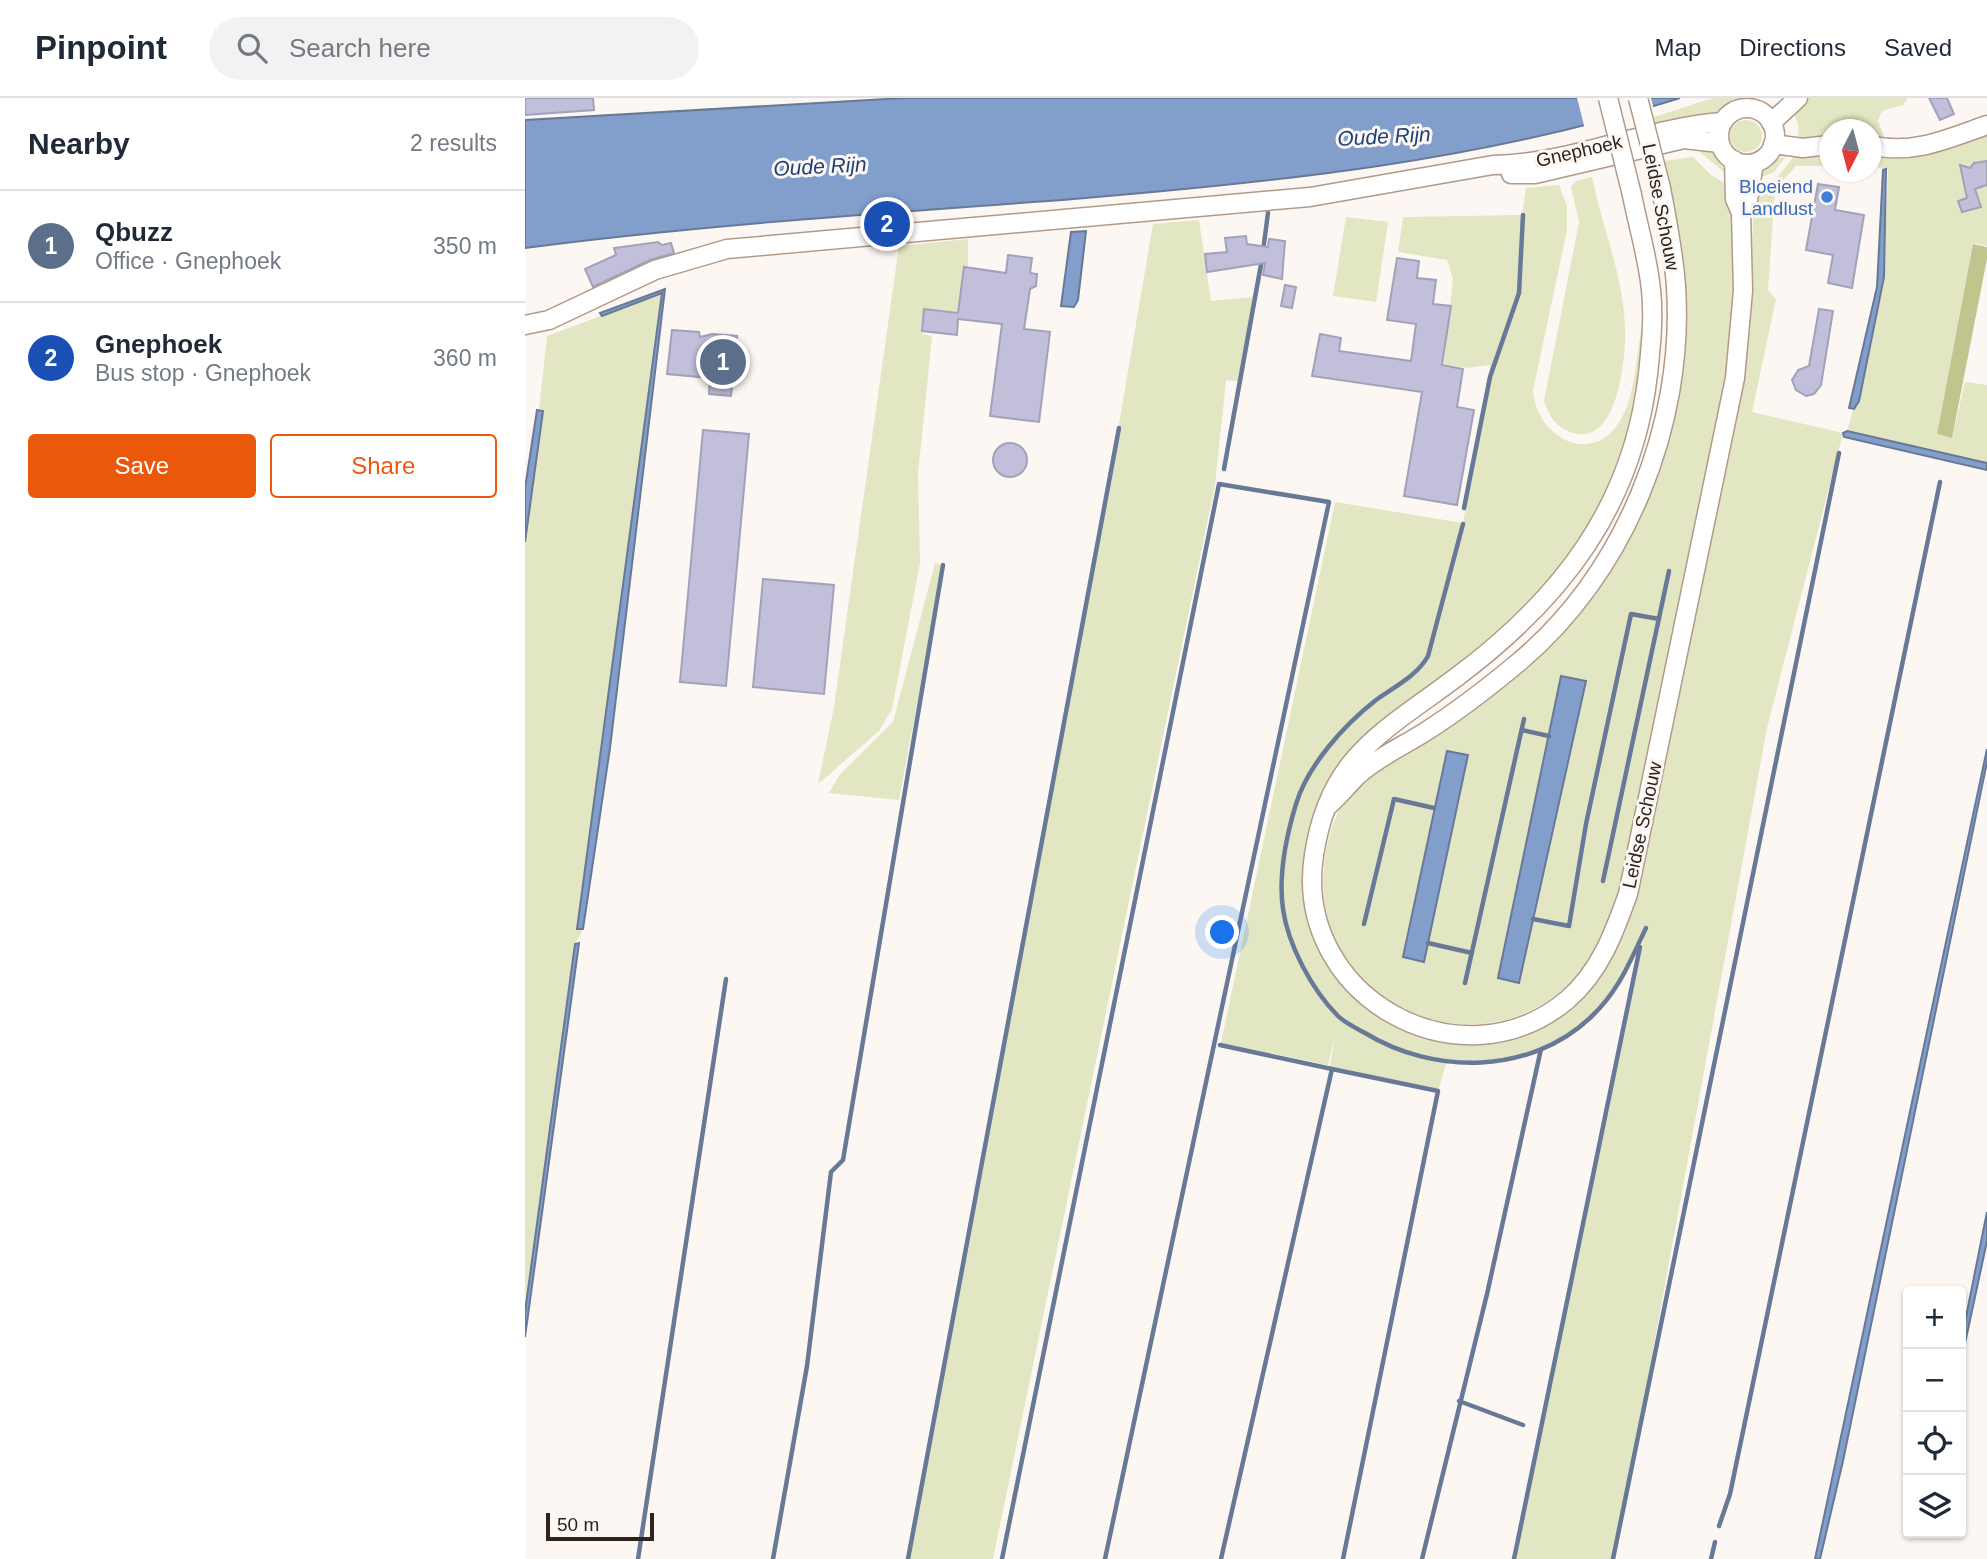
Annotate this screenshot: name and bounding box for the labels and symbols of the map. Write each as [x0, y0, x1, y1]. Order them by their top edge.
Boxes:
north arrow [1819, 119, 1882, 182]
water label: Oude Rijn [1337, 122, 1431, 150]
street label: Gnephoek [1534, 131, 1625, 171]
street label: Leidse Schouw [1638, 142, 1684, 273]
water label: Oude Rijn [773, 152, 867, 180]
place label: Bloeiend Landlust [1739, 176, 1814, 219]
marker: Bloeiend Landlust [1819, 189, 1835, 205]
pin: 2 [864, 198, 910, 250]
pin: 1 [700, 336, 746, 388]
street label: Leidse Schouw [1618, 760, 1666, 890]
your location [1205, 915, 1239, 949]
scale bar [546, 1510, 655, 1542]

